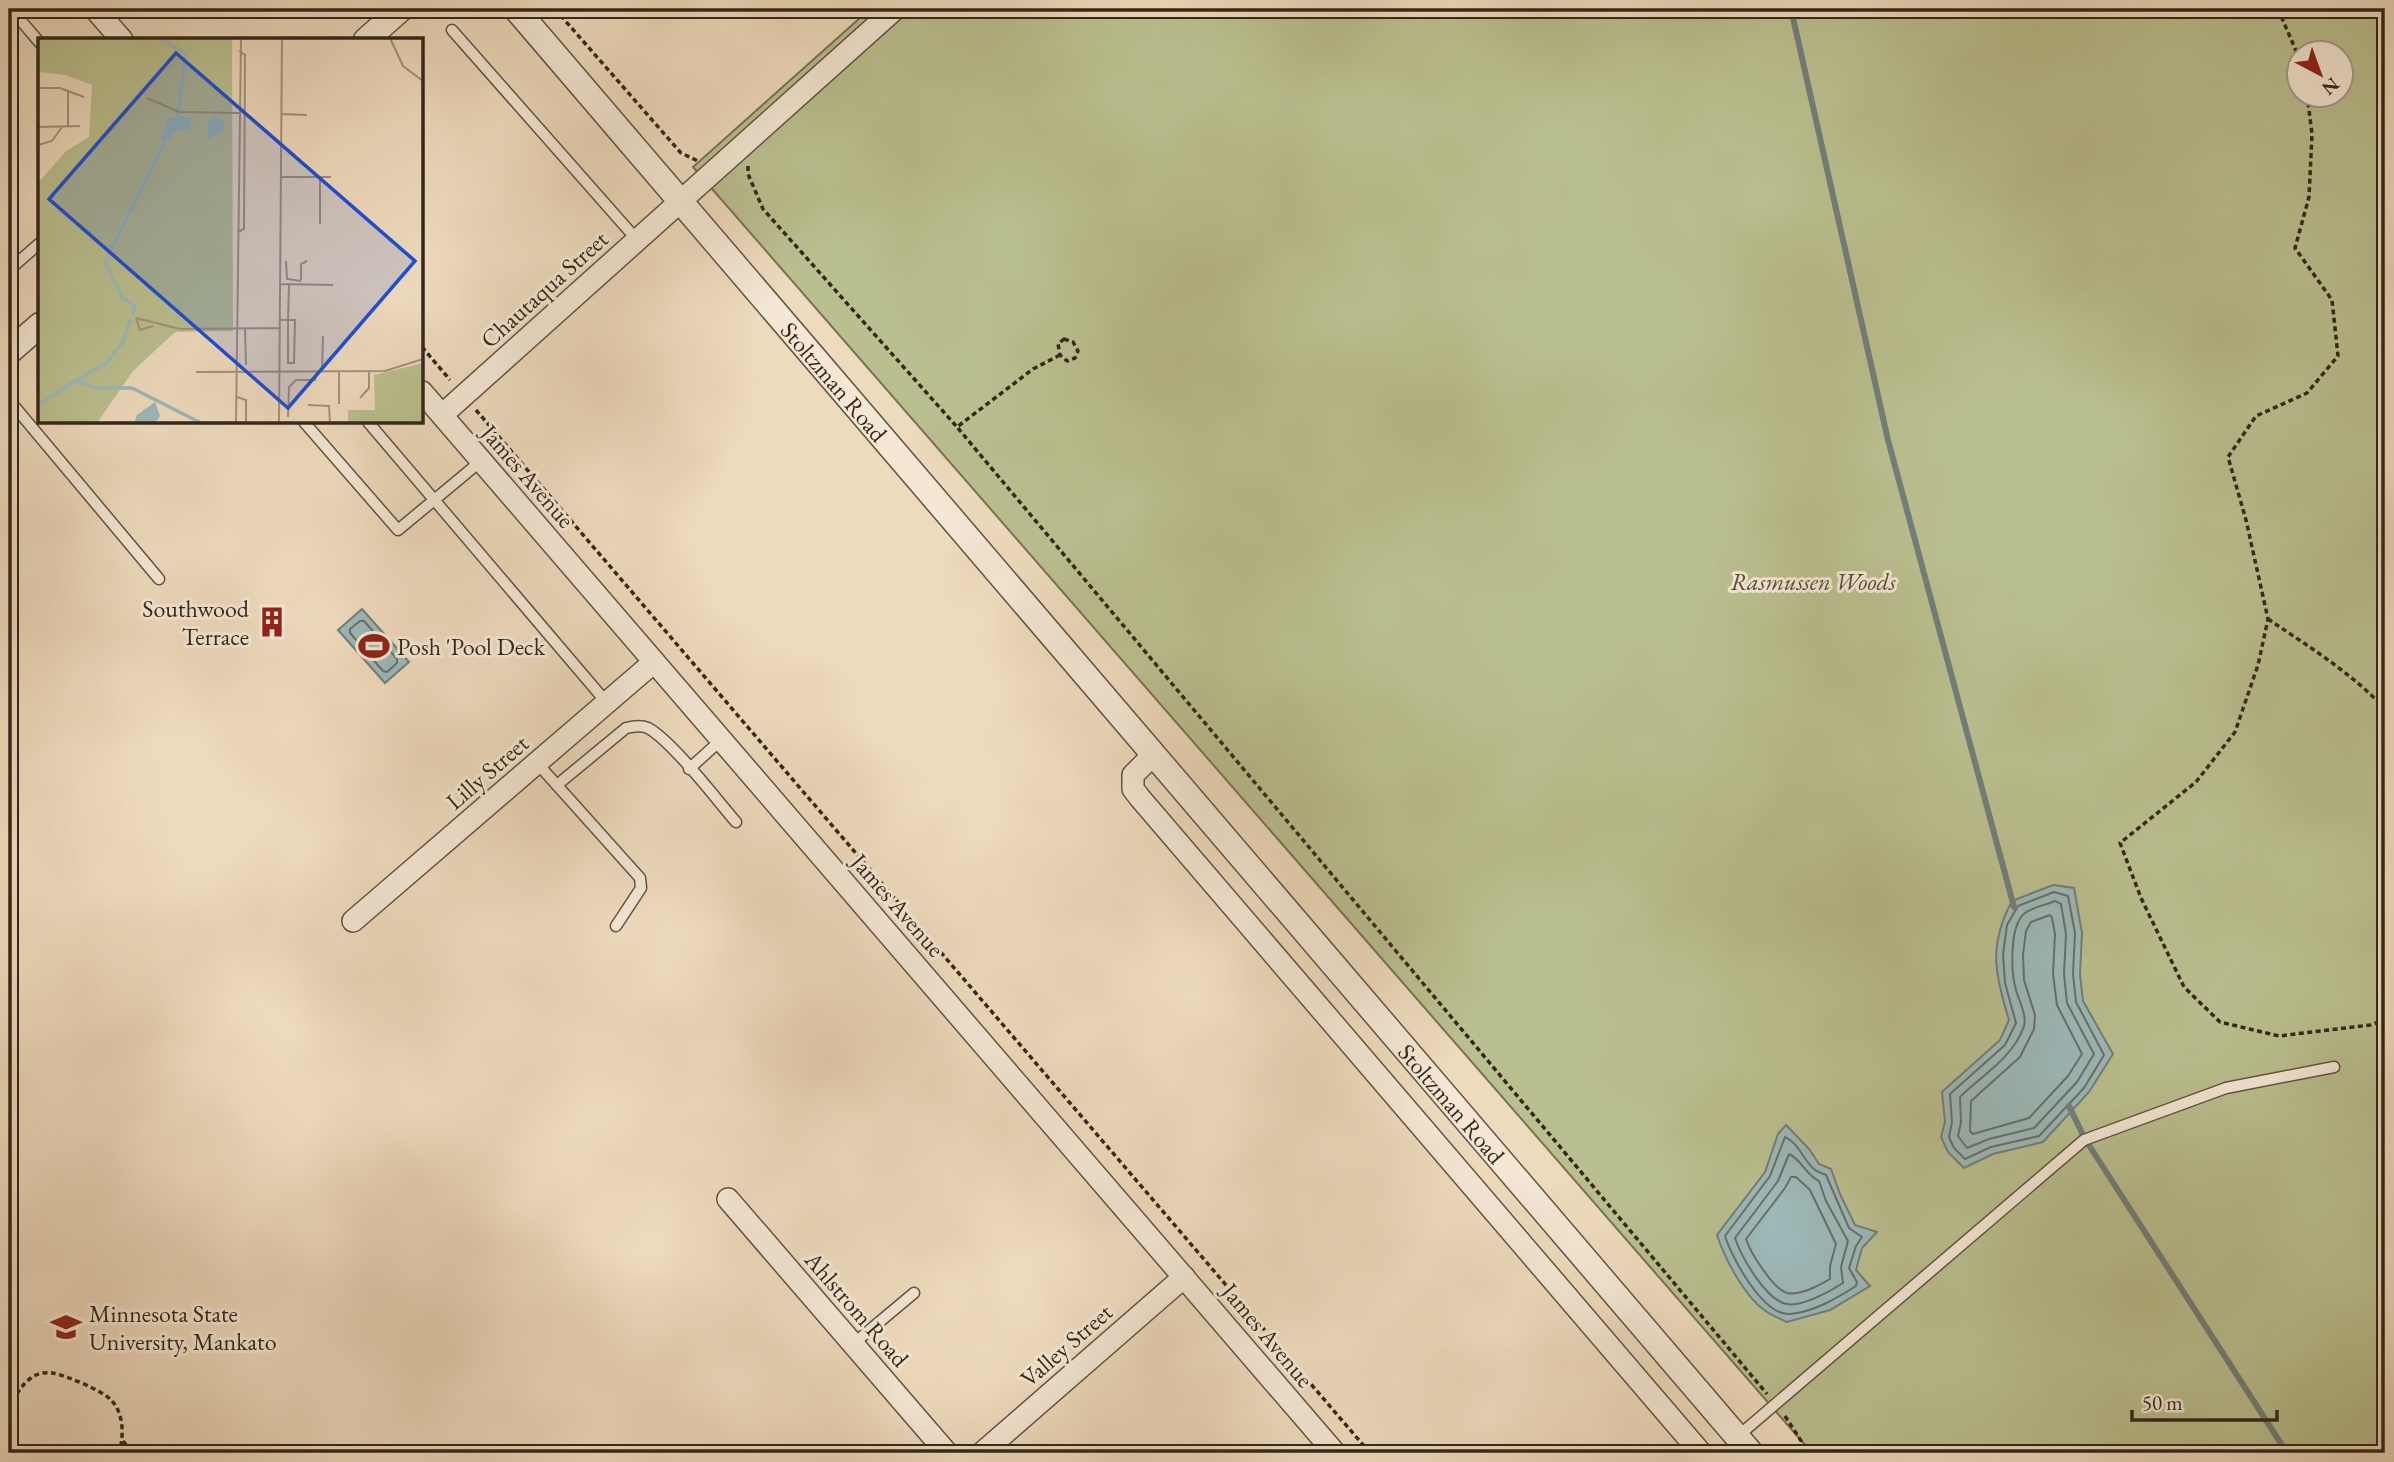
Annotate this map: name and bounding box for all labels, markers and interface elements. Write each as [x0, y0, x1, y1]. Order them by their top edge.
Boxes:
inset map [38, 38, 424, 424]
north arrow [2286, 38, 2356, 108]
text: N [2316, 72, 2345, 101]
street label: Chautaqua Street [474, 223, 615, 354]
street label: Stoltzman Road [774, 315, 895, 449]
street label: James Avenue [473, 416, 581, 534]
park label: Rasmussen Woods [1730, 566, 1896, 597]
place label: Southwood Terrace [142, 593, 250, 652]
building icon: Southwood Terrace [255, 605, 289, 639]
sports icon: Posh 'Pool Deck [357, 629, 391, 663]
place label: Posh 'Pool Deck [397, 631, 546, 662]
street label: Lilly Street [439, 727, 535, 816]
street label: James Avenue [843, 845, 951, 963]
street label: Stoltzman Road [1392, 1037, 1513, 1171]
street label: Ahlstrom Road [798, 1244, 916, 1374]
street label: James Avenue [1214, 1275, 1321, 1394]
street label: Valley Street [1013, 1296, 1119, 1394]
place label: Minnesota State University, Mankato [89, 1298, 277, 1357]
school or university icon: Minnesota State University, Mankato [49, 1310, 83, 1344]
scale bar [2132, 1378, 2277, 1422]
text: 50 m [2142, 1389, 2183, 1416]

